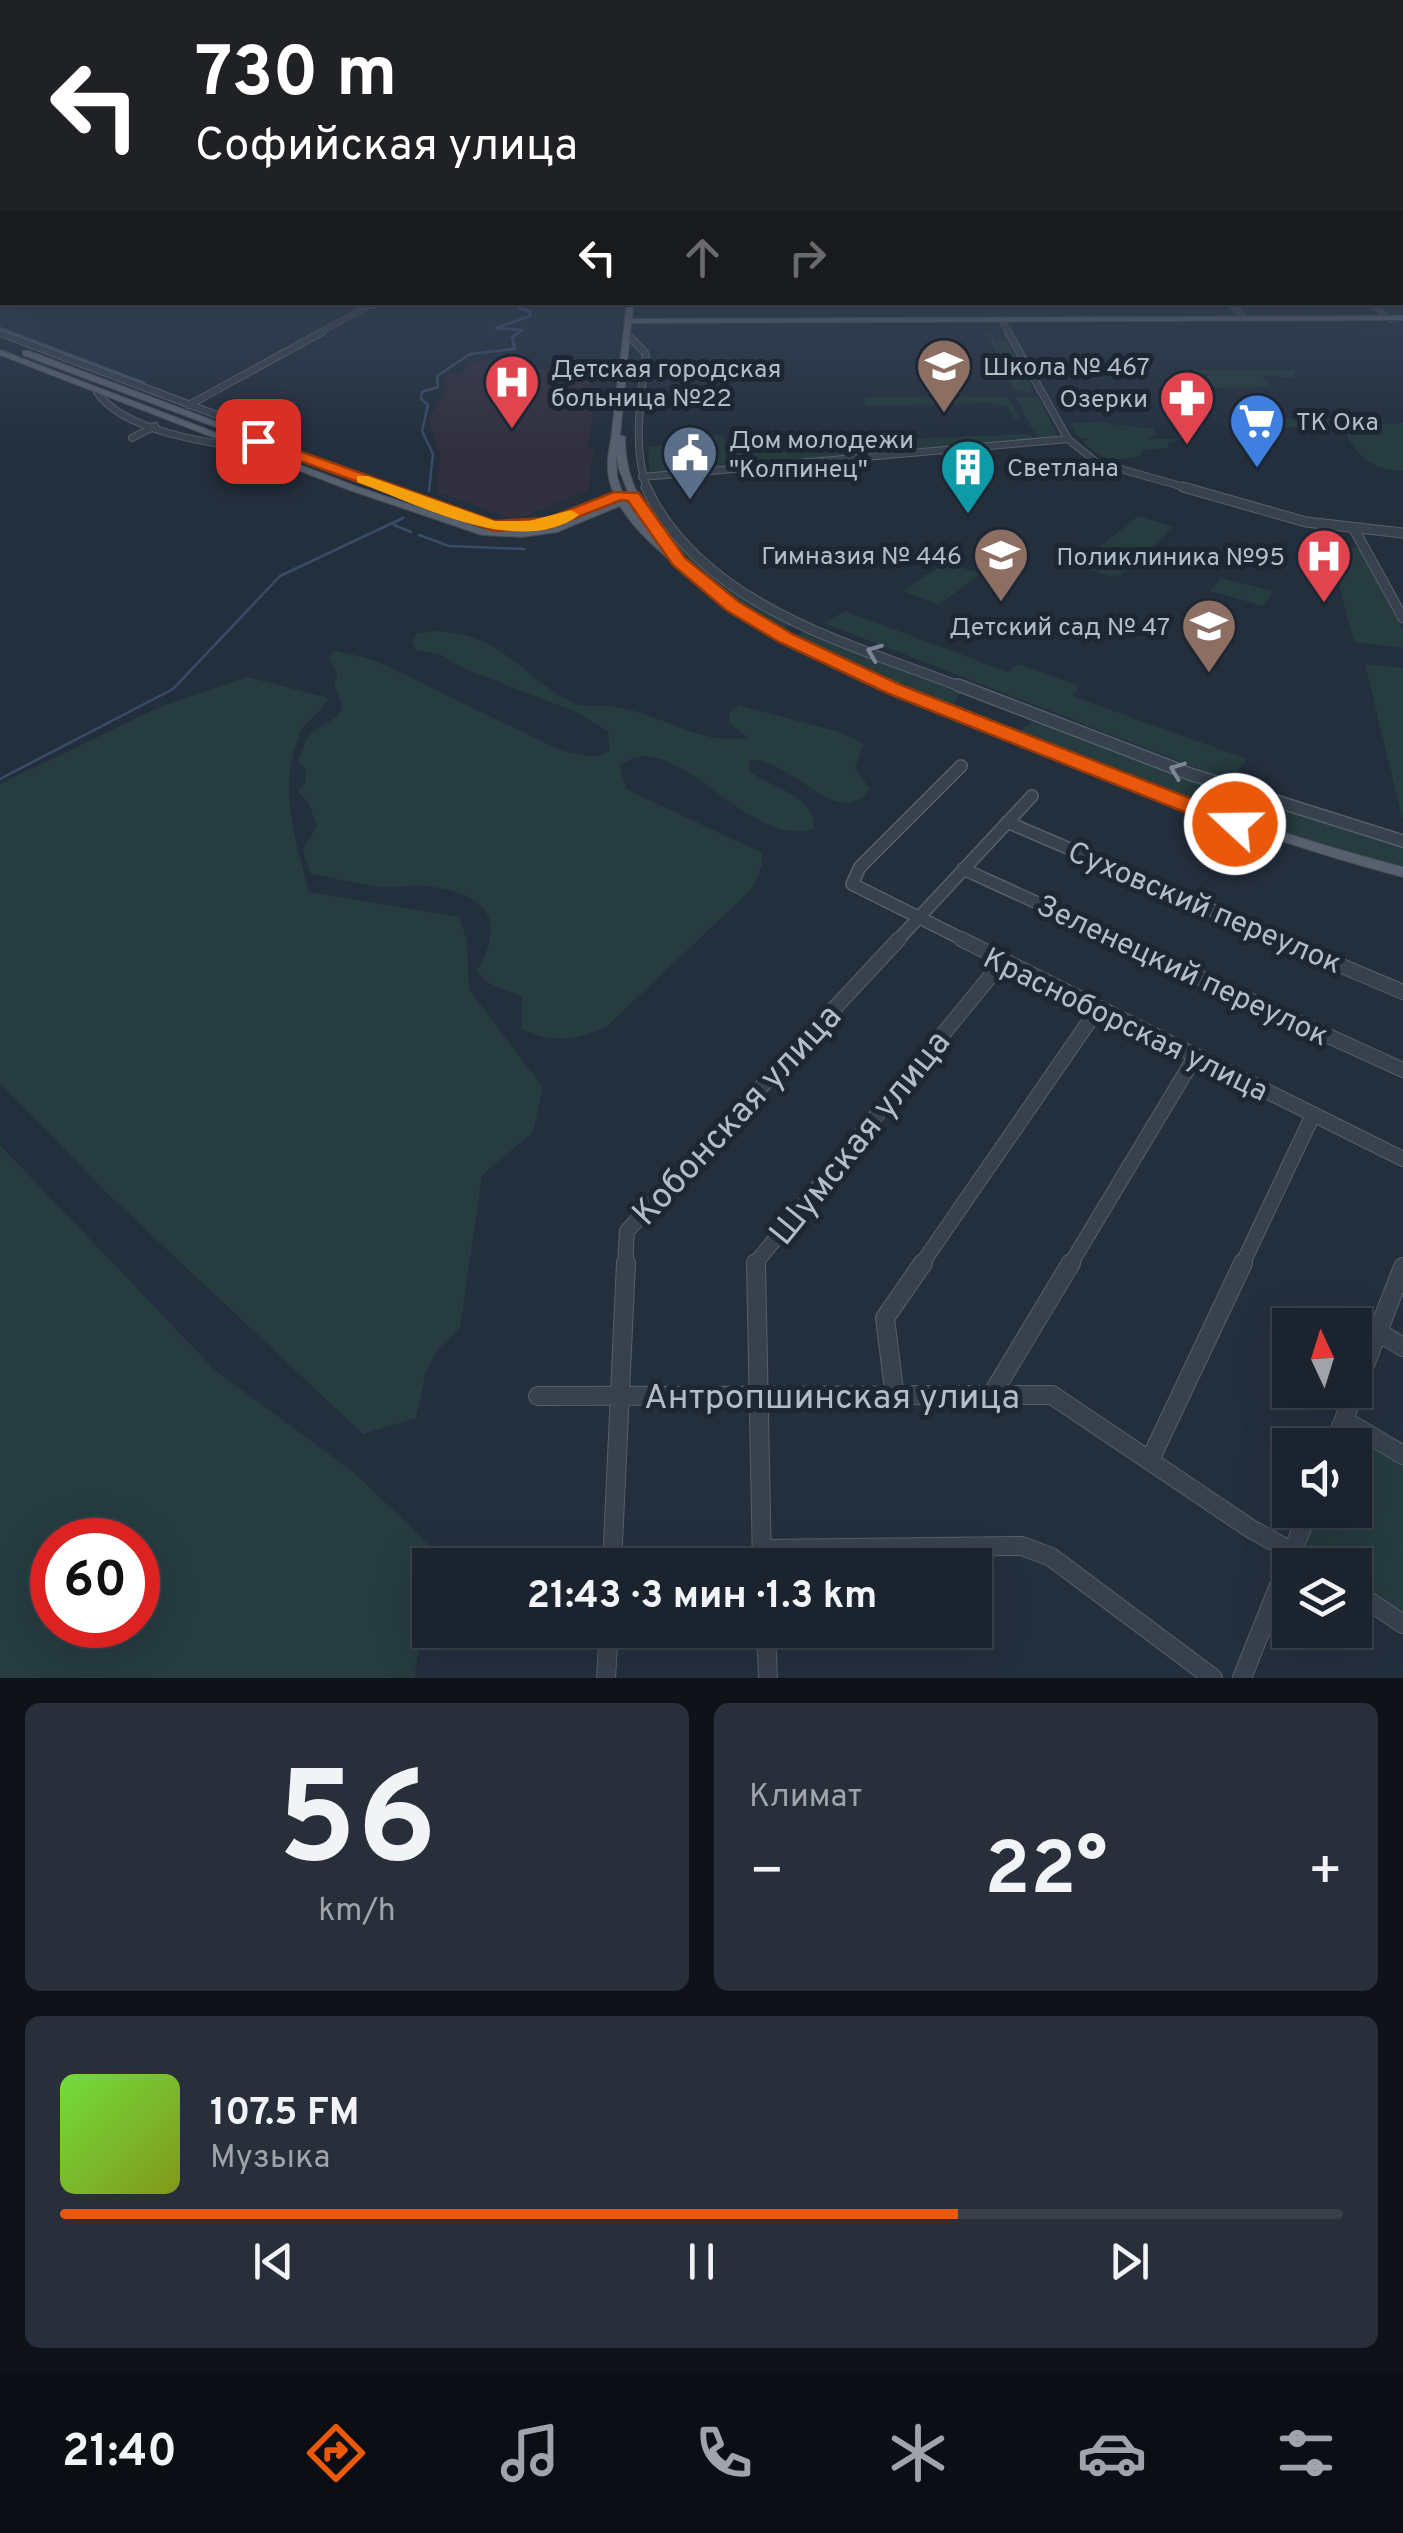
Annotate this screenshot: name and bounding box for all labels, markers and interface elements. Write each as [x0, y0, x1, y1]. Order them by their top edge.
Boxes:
text: 730 m [195, 32, 397, 121]
icon: left [30, 40, 160, 170]
text: Софийская улица [195, 119, 578, 176]
icon: left [570, 230, 625, 285]
icon: ahead [675, 230, 730, 285]
icon: right [780, 230, 835, 285]
school or university icon: Школа № 467 [914, 336, 974, 415]
hospital icon: Детская городская больница №22 [482, 352, 542, 431]
place label: Школа № 467 [983, 353, 1150, 385]
place label: Детская городская больница №22 [551, 355, 781, 416]
pharmacy icon: Озерки [1157, 368, 1217, 447]
place label: Озерки [1059, 385, 1148, 417]
supermarket icon: ТК Ока [1227, 391, 1287, 470]
pin [216, 399, 301, 484]
place label: ТК Ока [1296, 408, 1379, 440]
icon: arrive [231, 414, 286, 469]
public building icon: Дом молодежи "Колпинец" [660, 423, 720, 502]
place label: Дом молодежи "Колпинец" [729, 426, 914, 487]
building icon: Светлана [938, 437, 998, 516]
place label: Светлана [1007, 454, 1119, 486]
school or university icon: Гимназия № 446 [971, 525, 1031, 604]
hospital icon: Поликлиника №95 [1294, 526, 1354, 605]
place label: Гимназия № 446 [761, 542, 962, 574]
place label: Поликлиника №95 [1056, 543, 1285, 575]
school or university icon: Детский сад № 47 [1179, 596, 1239, 675]
place label: Детский сад № 47 [949, 613, 1170, 645]
one-way arrow [866, 644, 883, 664]
one-way arrow [1169, 761, 1186, 782]
position arrow [1183, 772, 1287, 876]
street label: Суховский переулок [1061, 835, 1347, 984]
street label: Зеленецкий переулок [1030, 888, 1334, 1056]
street label: Красноборская улица [976, 941, 1273, 1111]
street label: Кобонская улица [624, 996, 852, 1236]
street label: Шумская улица [761, 1022, 962, 1255]
north arrow [1272, 1308, 1372, 1408]
map controls [1272, 1308, 1372, 1648]
street label: Антропшинская улица [644, 1377, 1020, 1421]
button: sound [1272, 1428, 1372, 1528]
speed limit sign: 60 [30, 1518, 160, 1648]
button: layers [1272, 1548, 1372, 1648]
text: 21:43 · 3 мин · 1.3 km [527, 1573, 877, 1622]
text: 56 [277, 1744, 437, 1909]
text: Климат [749, 1778, 862, 1818]
text: 22° [985, 1826, 1107, 1921]
text: − [749, 1839, 784, 1909]
text: + [1308, 1839, 1343, 1909]
text: km/h [318, 1892, 396, 1932]
text: 107.5 FM [210, 2090, 360, 2139]
text: Музыка [210, 2139, 330, 2179]
icon: previous [246, 2234, 301, 2289]
icon: pause [674, 2234, 729, 2289]
icon: next [1102, 2234, 1157, 2289]
icon: directions [301, 2418, 371, 2488]
icon: music [495, 2418, 565, 2488]
icon: phone [689, 2418, 759, 2488]
icon: climate [883, 2418, 953, 2488]
icon: car [1077, 2418, 1147, 2488]
icon: filters [1271, 2418, 1341, 2488]
text: 21:40 [62, 2425, 177, 2482]

